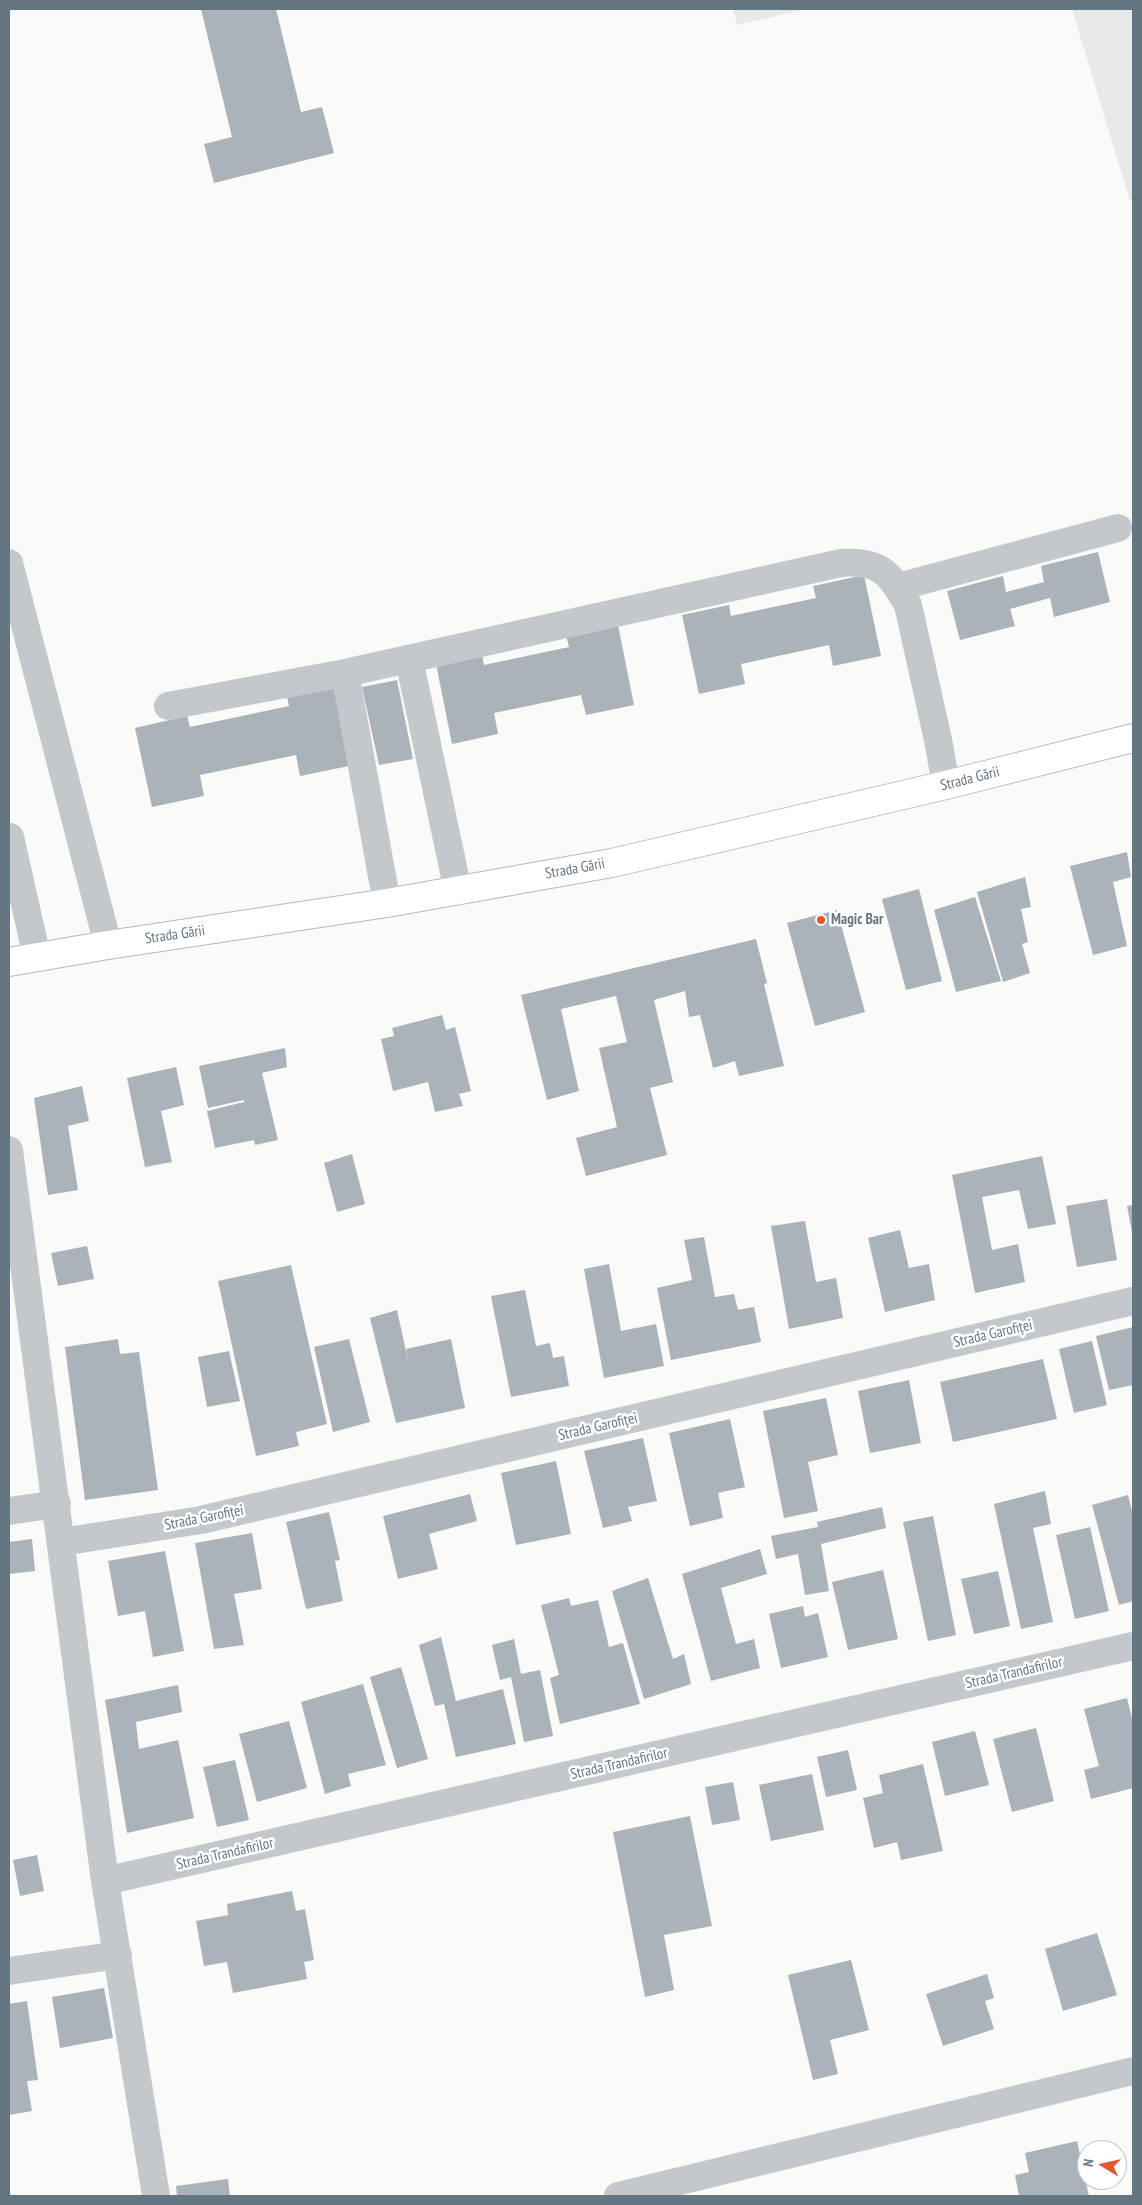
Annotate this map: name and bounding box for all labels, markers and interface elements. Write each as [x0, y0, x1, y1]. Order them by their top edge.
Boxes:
street label: Strada Gării [939, 763, 1001, 795]
street label: Strada Gării [544, 855, 606, 883]
place label: Magic Bar [831, 911, 883, 929]
marker: Magic Bar [815, 914, 827, 926]
street label: Strada Gării [144, 922, 206, 948]
street label: Strada Garofiței [952, 1316, 1034, 1352]
street label: Strada Garofiței [557, 1409, 639, 1445]
street label: Strada Garofiței [163, 1502, 245, 1534]
street label: Strada Trandafirilor [964, 1653, 1064, 1693]
street label: Strada Trandafirilor [569, 1744, 669, 1784]
street label: Strada Trandafirilor [175, 1834, 275, 1874]
north arrow [1077, 2140, 1127, 2190]
text: N [1079, 2158, 1098, 2168]

